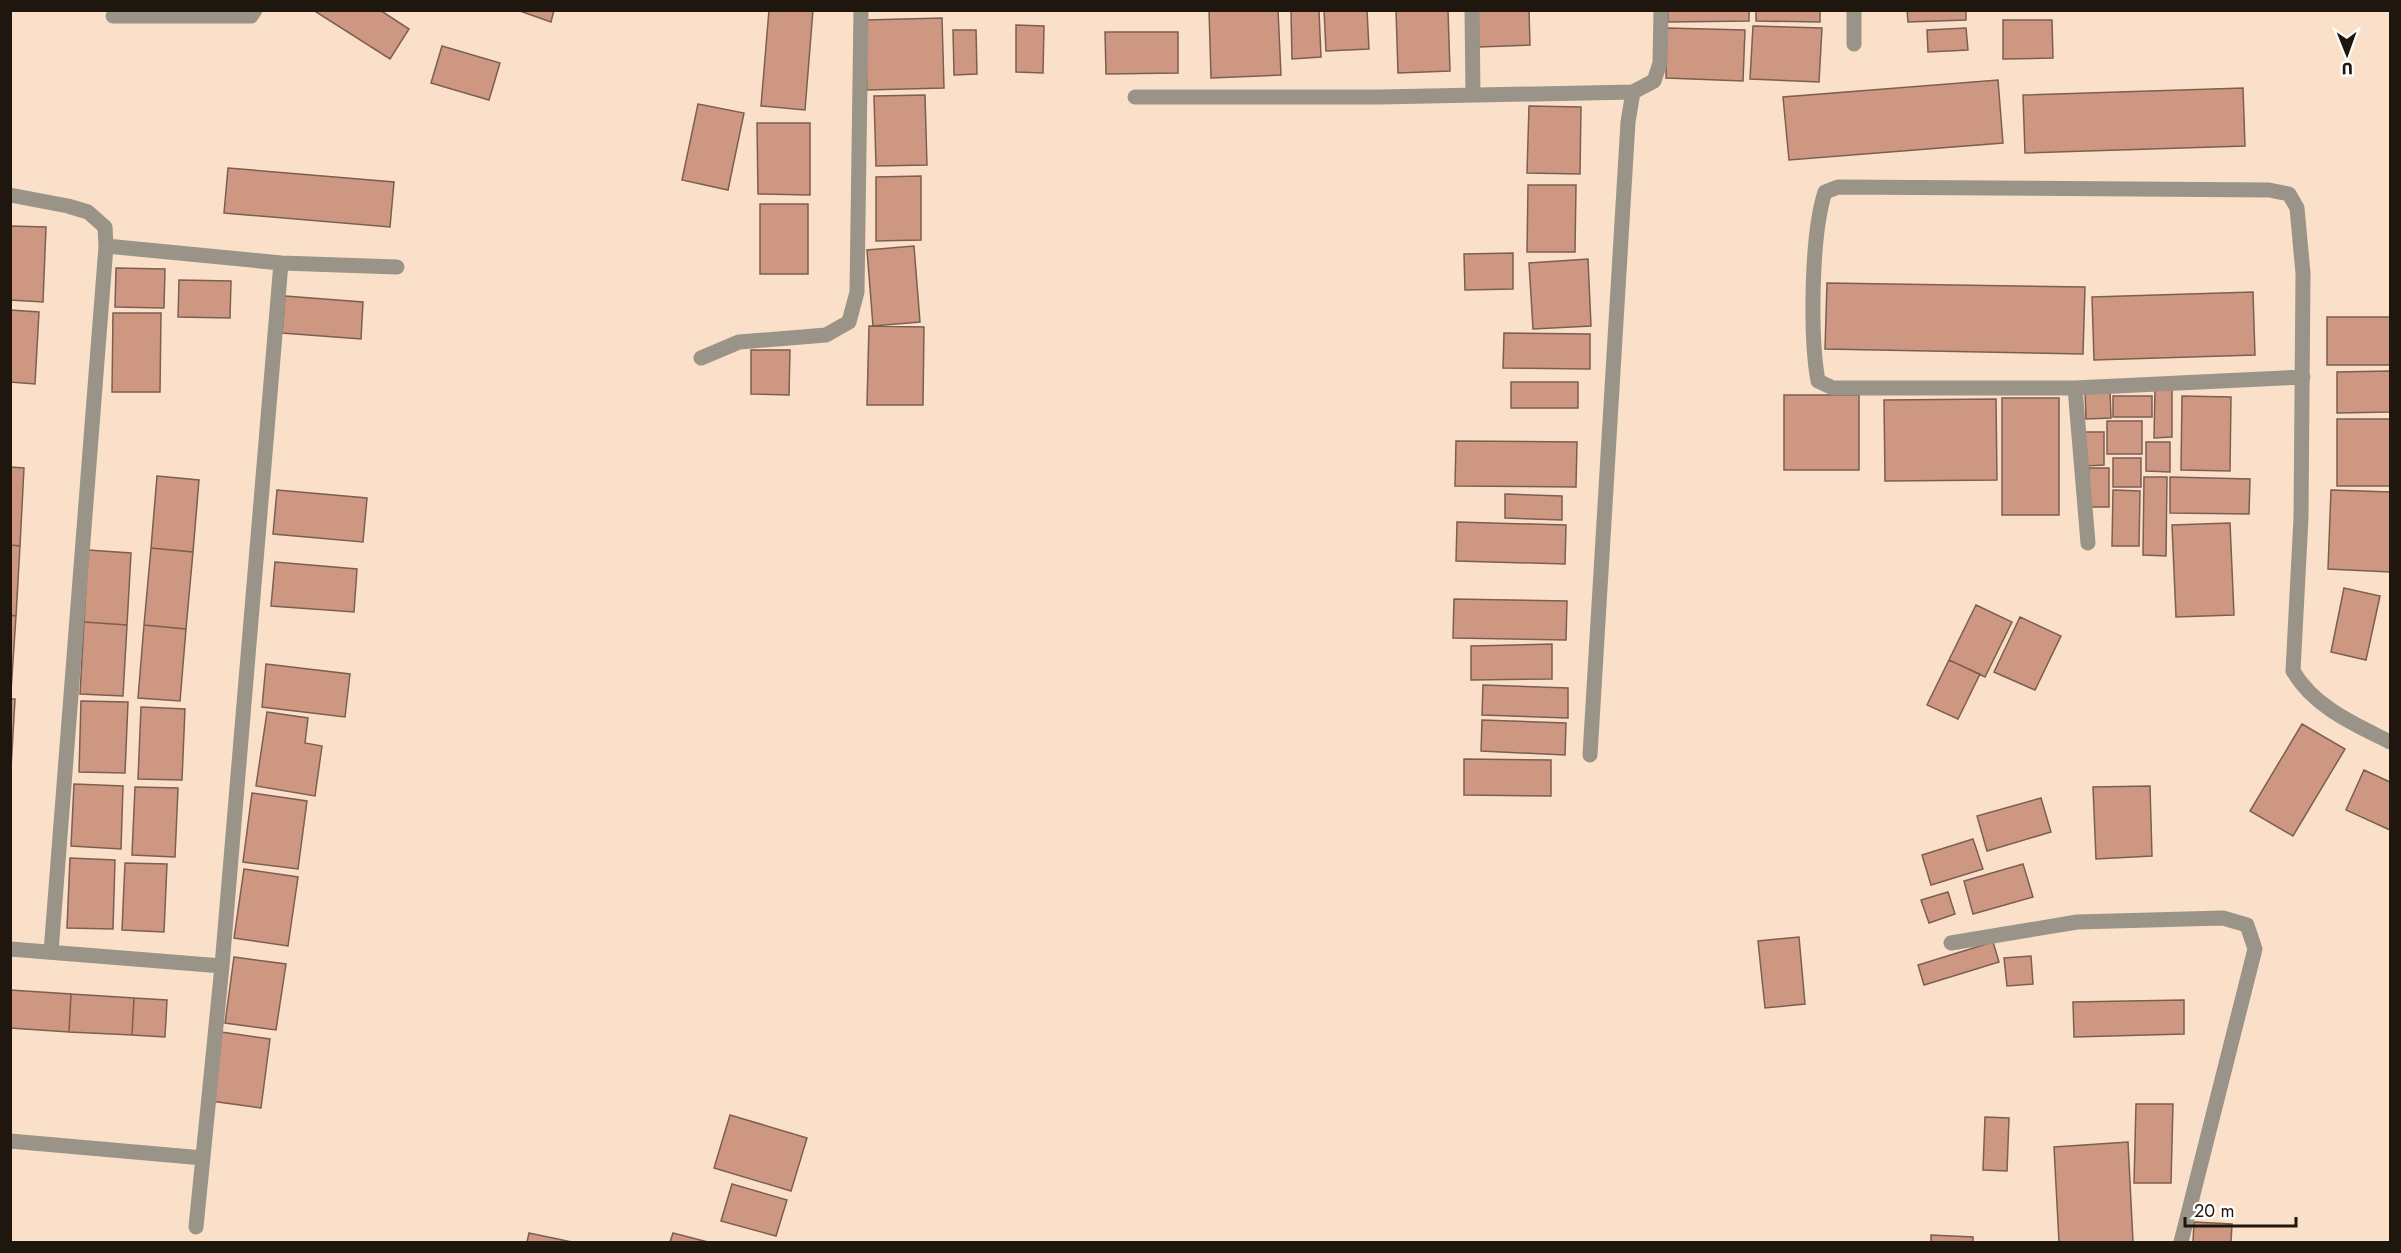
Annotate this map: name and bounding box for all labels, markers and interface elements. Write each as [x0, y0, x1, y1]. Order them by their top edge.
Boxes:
north arrow [2317, 24, 2377, 84]
text: U [2341, 57, 2353, 80]
scale bar [2185, 1190, 2296, 1228]
text: 20 m [2194, 1198, 2234, 1224]

